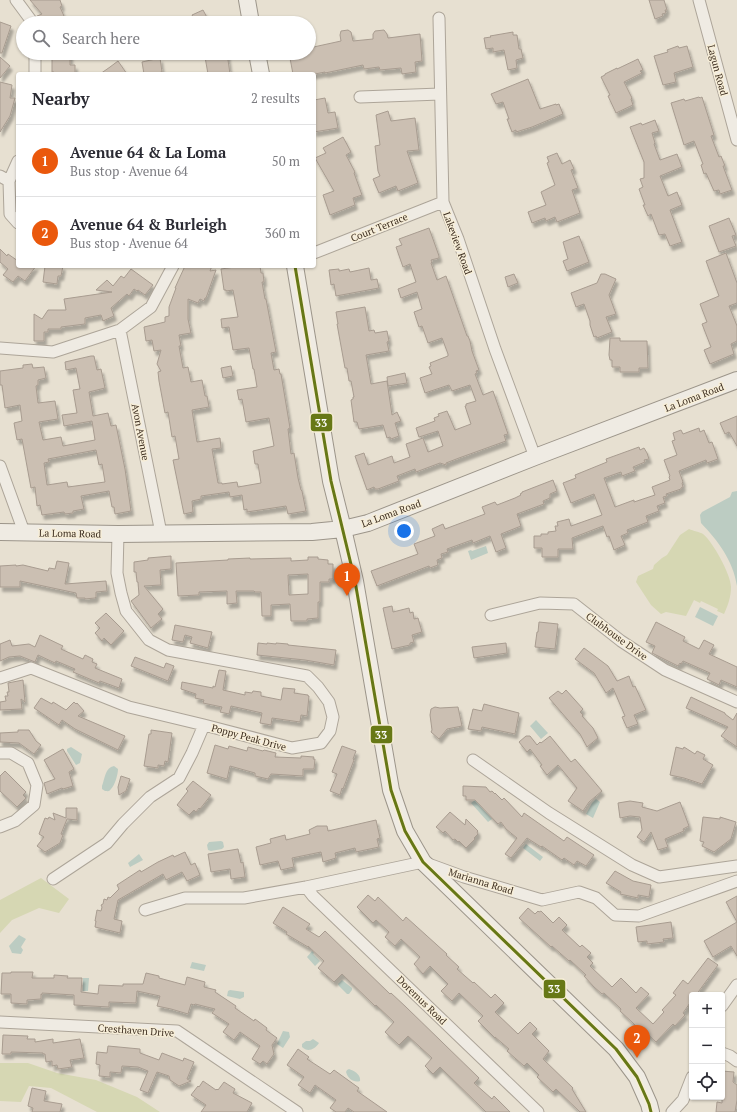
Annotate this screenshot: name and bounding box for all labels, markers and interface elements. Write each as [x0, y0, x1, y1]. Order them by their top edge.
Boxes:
search box [16, 16, 316, 60]
icon: search [30, 27, 52, 49]
text: Search here [62, 28, 140, 48]
street label: Lagun Road [704, 43, 731, 97]
text: Nearby [32, 87, 90, 110]
text: 2 results [251, 89, 300, 107]
text: Avenue 64 & La Loma [70, 142, 226, 162]
text: 1 [41, 152, 49, 170]
text: 50 m [272, 152, 300, 170]
text: Bus stop · Avenue 64 [70, 162, 188, 180]
street label: Court Terrace [349, 210, 410, 245]
street label: Lakeview Road [440, 210, 475, 277]
text: Avenue 64 & Burleigh [70, 214, 227, 234]
text: 2 [41, 224, 49, 242]
text: 360 m [265, 224, 300, 242]
text: Bus stop · Avenue 64 [70, 234, 188, 252]
street label: La Loma Road [663, 380, 726, 415]
street label: Avon Avenue [129, 403, 152, 462]
line badge: 33 [310, 413, 333, 432]
text: 33 [315, 416, 327, 430]
street label: La Loma Road [360, 497, 423, 530]
your location [394, 521, 414, 541]
street label: La Loma Road [39, 526, 102, 541]
pin: 1 [334, 563, 360, 596]
street label: Clubhouse Drive [583, 610, 650, 663]
street label: Poppy Peak Drive [210, 721, 288, 754]
line badge: 33 [370, 725, 393, 744]
text: 33 [375, 728, 387, 742]
street label: Marianna Road [447, 865, 515, 898]
street label: Doremus Road [394, 973, 450, 1028]
line badge: 33 [543, 979, 566, 999]
text: 33 [548, 982, 560, 996]
map controls [689, 992, 725, 1100]
button: + [689, 992, 725, 1028]
street label: Cresthaven Drive [97, 1021, 175, 1040]
pin: 2 [624, 1025, 650, 1058]
button: − [689, 1028, 725, 1064]
button: locate [689, 1064, 725, 1100]

